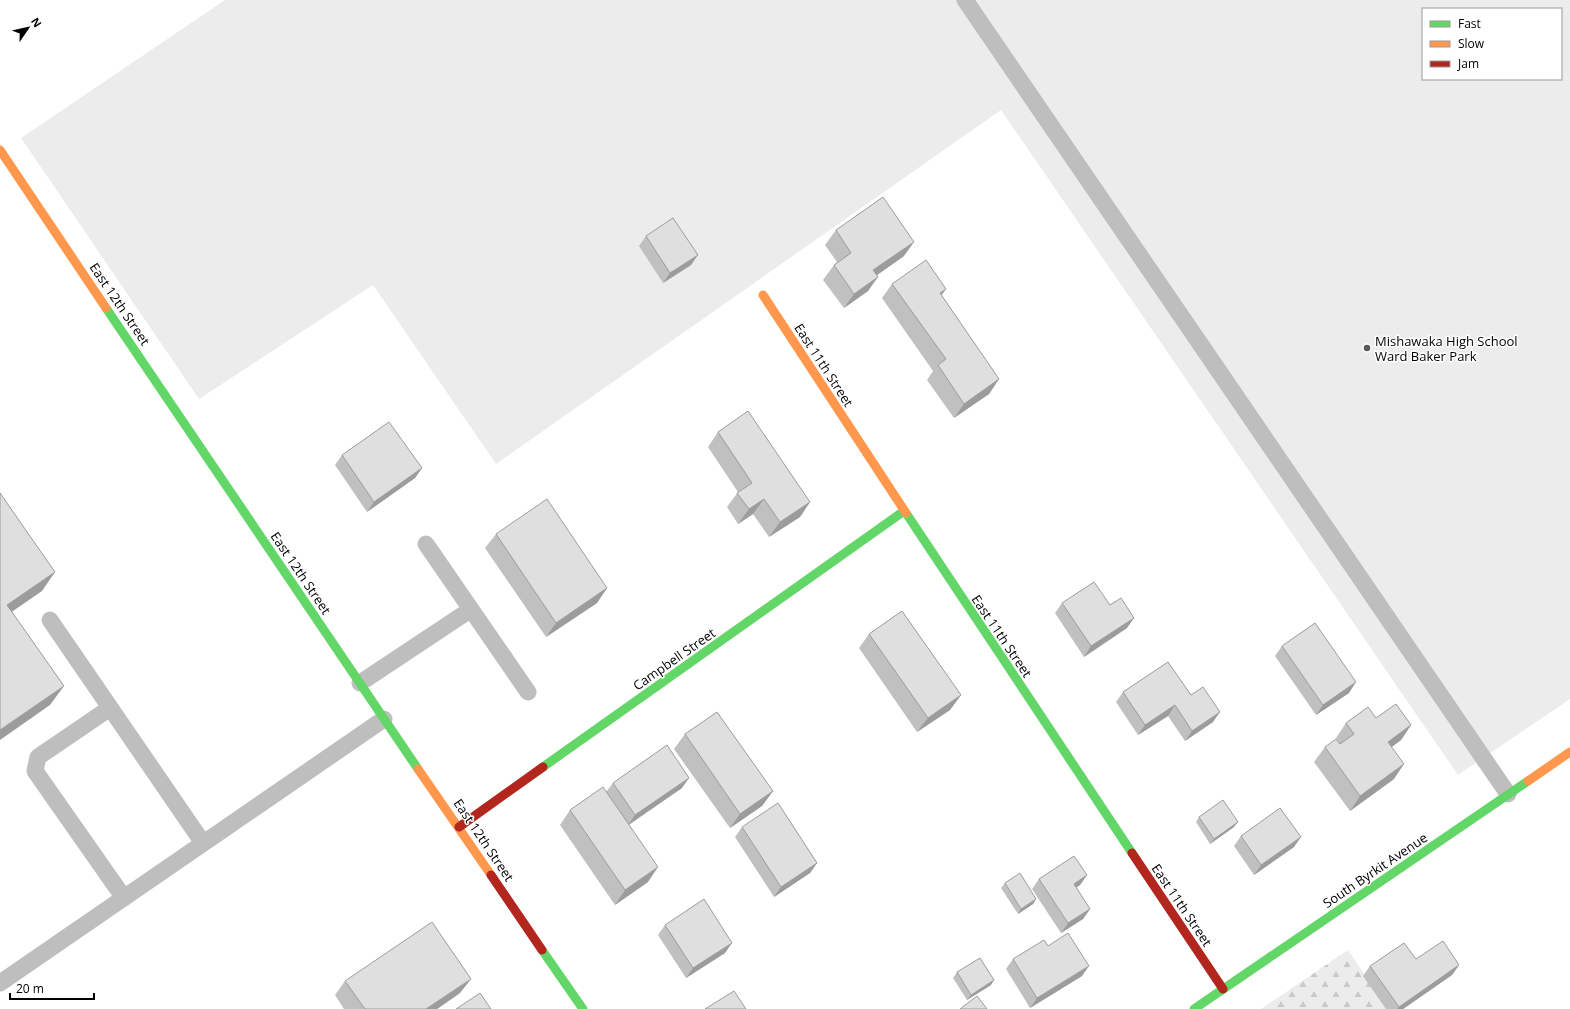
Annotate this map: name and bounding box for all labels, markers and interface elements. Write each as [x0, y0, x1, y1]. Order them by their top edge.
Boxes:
north arrow [8, 8, 48, 48]
legend [1422, 8, 1562, 80]
text: N [28, 14, 45, 30]
text: Fast [1458, 15, 1481, 32]
text: Slow [1458, 35, 1485, 52]
text: Jam [1457, 55, 1479, 72]
street label: East 12th Street [86, 259, 154, 349]
street label: East 11th Street [790, 320, 858, 410]
place label: Mishawaka High School Ward Baker Park [1375, 332, 1518, 365]
marker: Mishawaka High School Ward Baker Park [1362, 343, 1372, 353]
street label: East 12th Street [267, 528, 335, 618]
street label: East 11th Street [968, 591, 1036, 681]
street label: Campbell Street [629, 624, 719, 694]
street label: East 12th Street [450, 795, 518, 885]
street label: South Byrkit Avenue [1319, 828, 1431, 912]
street label: East 11th Street [1148, 860, 1216, 950]
scale bar [10, 975, 94, 1001]
text: 20 m [16, 980, 44, 997]

